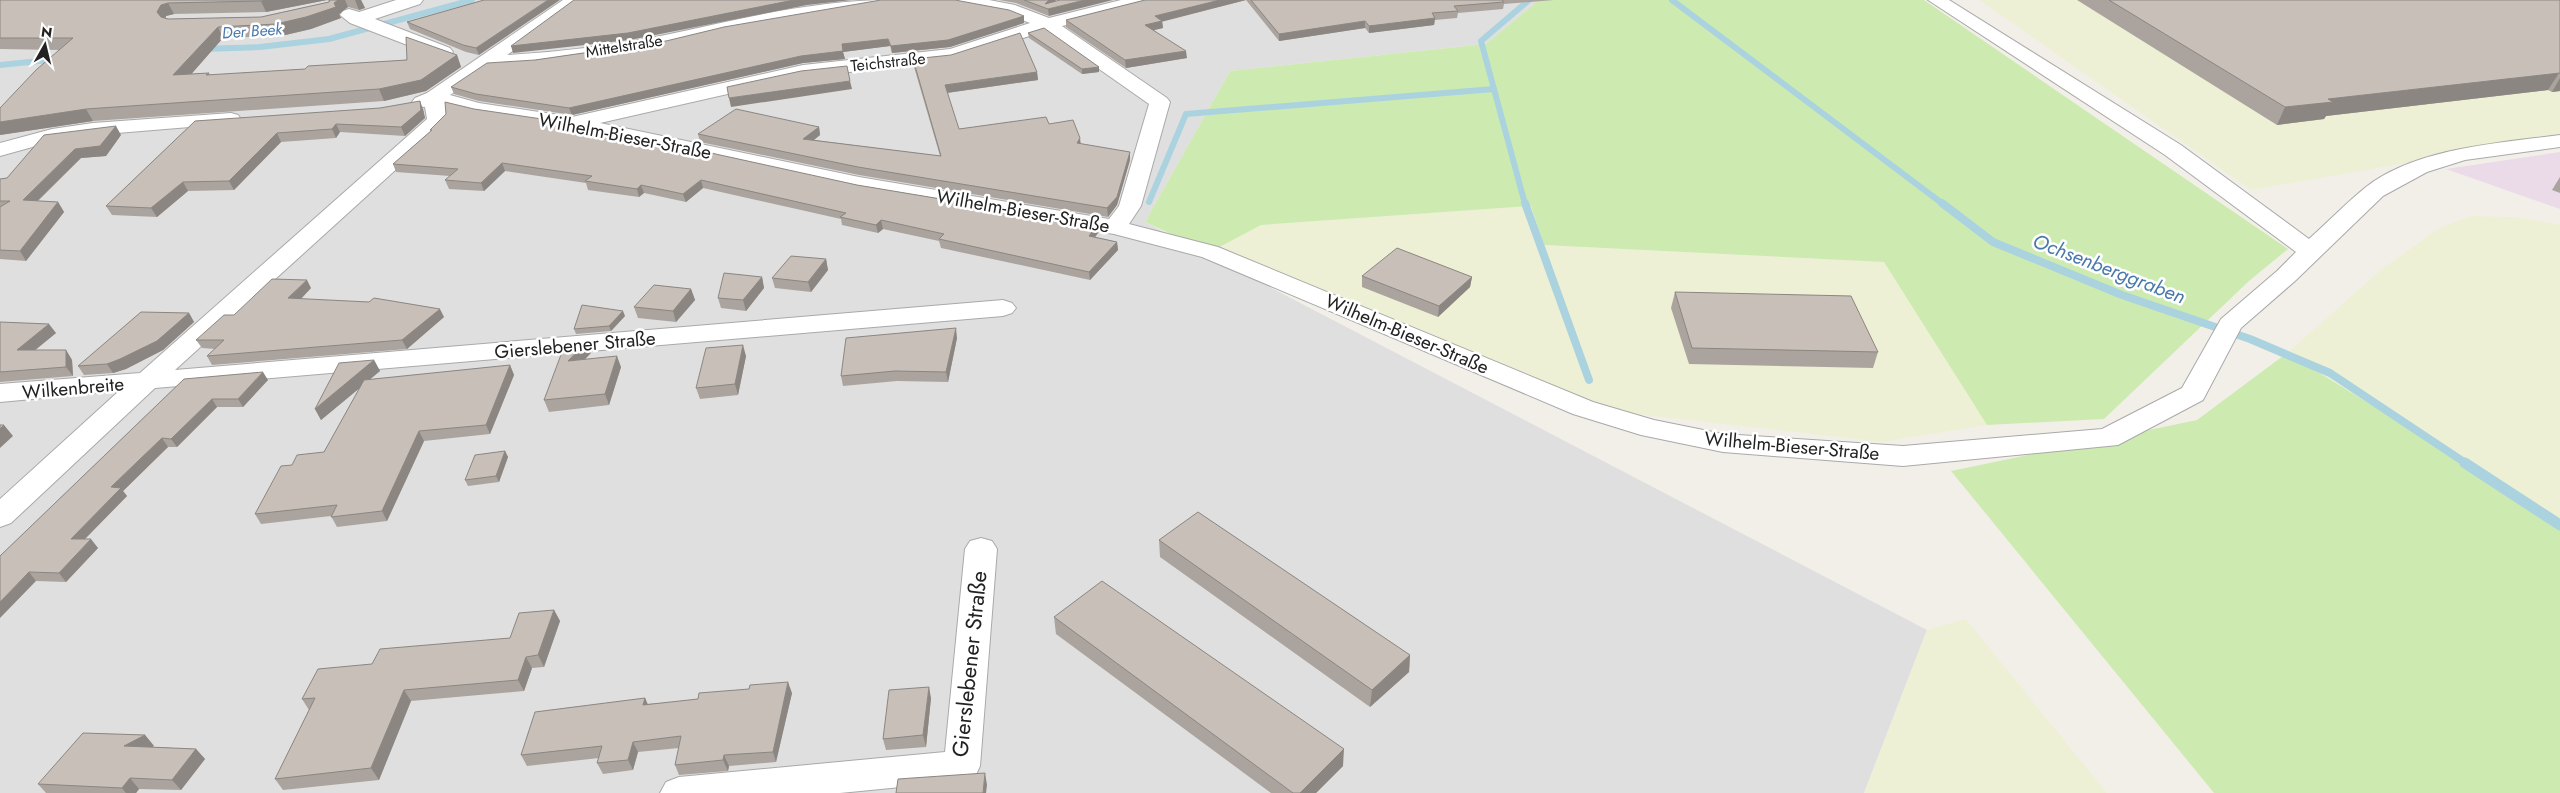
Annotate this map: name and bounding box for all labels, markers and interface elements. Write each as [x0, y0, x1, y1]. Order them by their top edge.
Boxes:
water label: Der Beek [221, 17, 284, 45]
north arrow [20, 20, 70, 70]
text: N [40, 21, 54, 43]
street label: Mittelstraße [584, 29, 664, 63]
street label: Teichstraße [849, 47, 927, 77]
street label: Wilhelm-Bieser-Straße [536, 106, 714, 166]
street label: Wilhelm-Bieser-Straße [934, 182, 1112, 240]
water label: Ochsenberggraben [2029, 227, 2189, 311]
street label: Wilhelm-Bieser-Straße [1321, 287, 1493, 381]
street label: Gierslebener Straße [493, 324, 657, 365]
street label: Wilkenbreite [21, 370, 125, 406]
street label: Wilhelm-Bieser-Straße [1703, 425, 1881, 467]
street label: Gierslebener Straße [943, 569, 995, 759]

